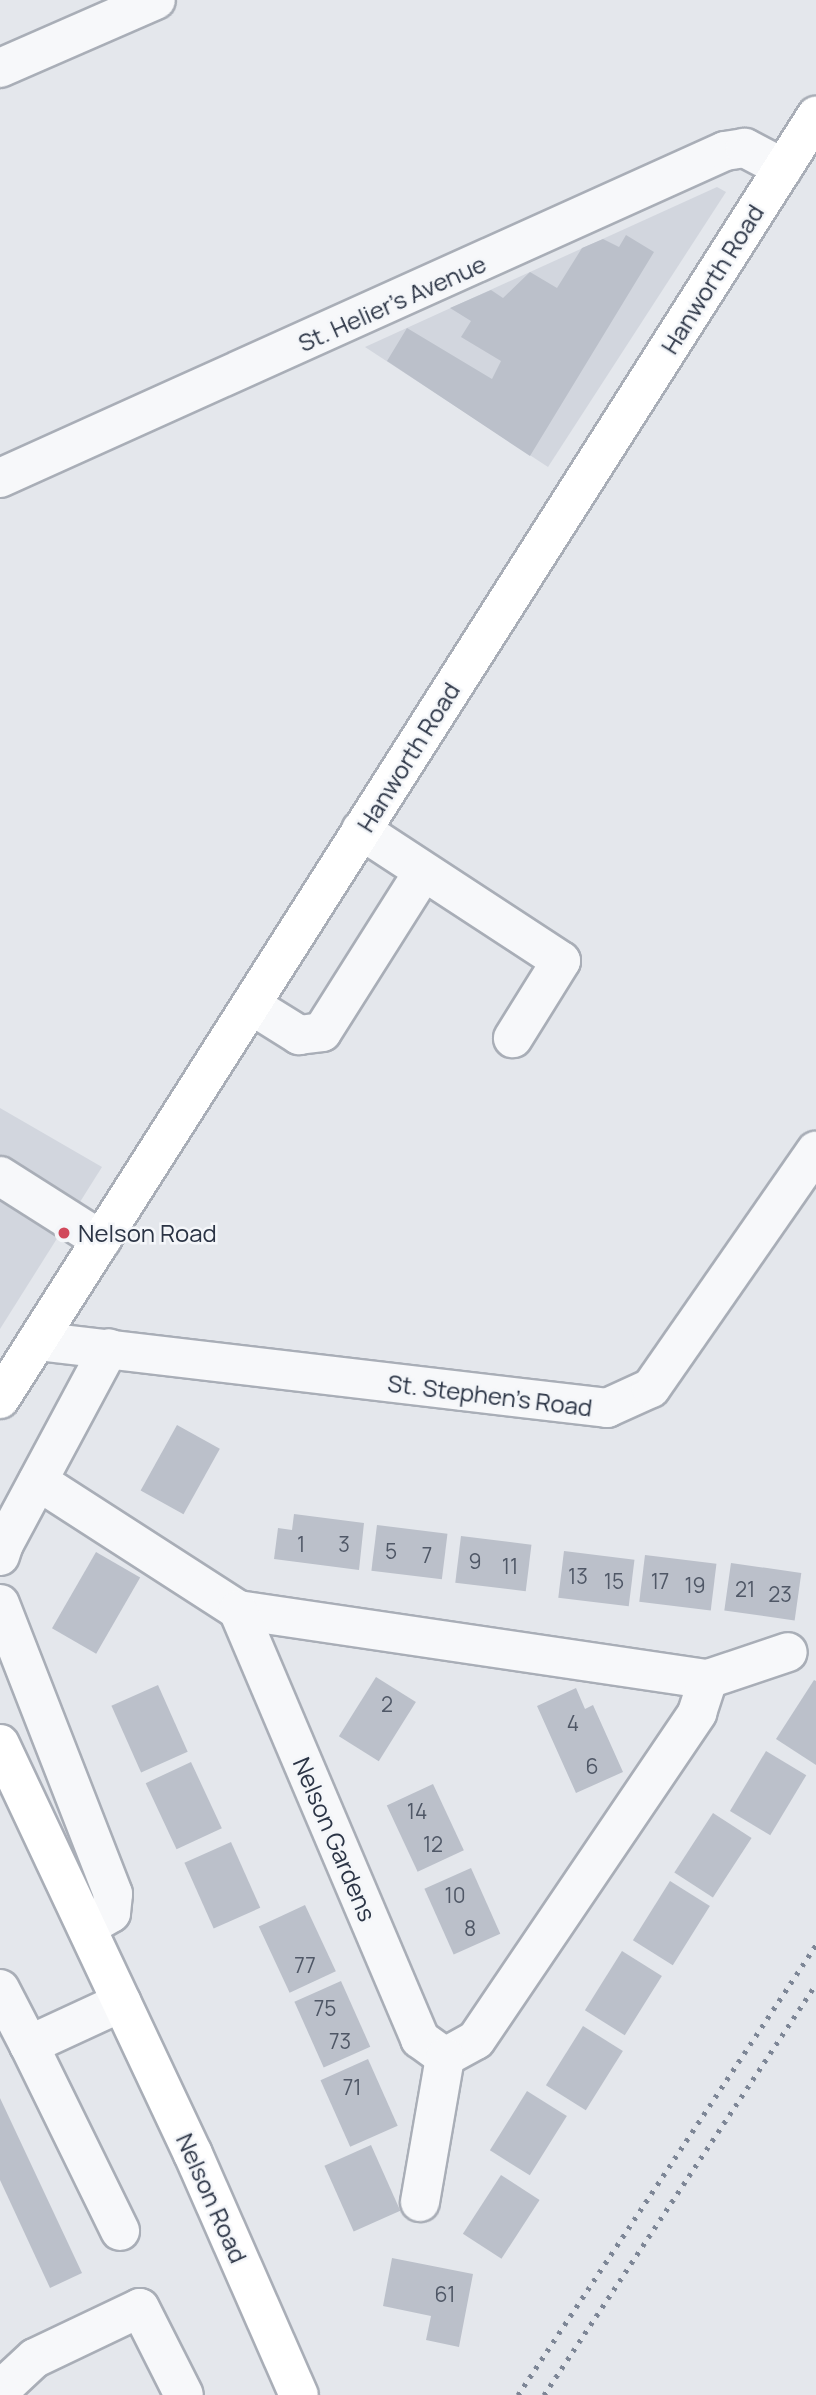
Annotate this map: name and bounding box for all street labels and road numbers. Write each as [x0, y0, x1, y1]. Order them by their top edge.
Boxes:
street label: Hanworth Road [655, 199, 769, 359]
street label: St. Helier's Avenue [294, 249, 490, 357]
street label: Hanworth Road [351, 677, 465, 837]
street label: St. Stephen's Road [386, 1368, 594, 1422]
street label: Nelson Gardens [287, 1753, 383, 1925]
street label: Nelson Road [171, 2129, 253, 2267]

